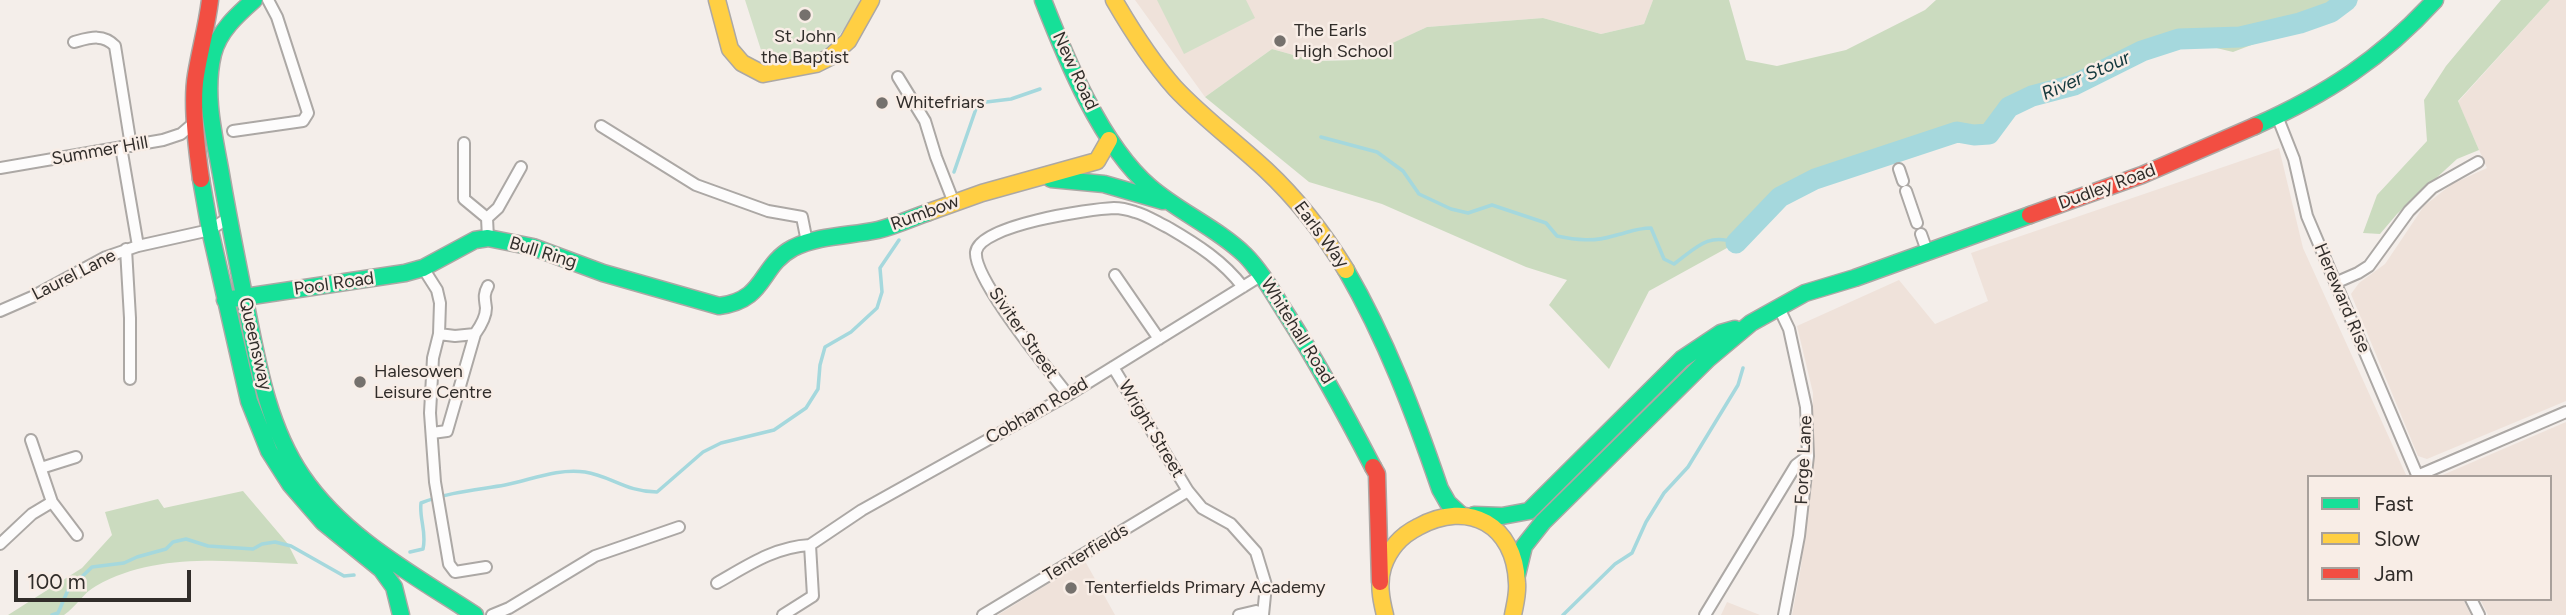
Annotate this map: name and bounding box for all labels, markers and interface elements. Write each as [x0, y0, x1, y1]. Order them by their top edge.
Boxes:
marker: St John the Baptist [797, 7, 813, 23]
place label: The Earls High School [1294, 20, 1392, 62]
place label: St John the Baptist [761, 26, 849, 68]
street label: New Road [1048, 29, 1102, 113]
marker: The Earls High School [1272, 33, 1288, 49]
water label: River Stour [2038, 46, 2134, 106]
place label: Whitefriars [896, 92, 985, 114]
marker: Whitefriars [874, 95, 890, 111]
street label: Summer Hill [50, 132, 150, 170]
street label: Dudley Road [2055, 159, 2159, 215]
street label: Rumbow [888, 191, 962, 235]
street label: Earls Way [1289, 197, 1353, 273]
street label: Bull Ring [507, 233, 579, 273]
street label: Hereward Rise [2309, 240, 2375, 356]
street label: Laurel Lane [28, 245, 120, 305]
street label: Pool Road [292, 268, 376, 300]
street label: Whitehall Road [1256, 274, 1338, 388]
street label: Siviter Street [984, 283, 1062, 383]
street label: Queensway [234, 295, 276, 393]
place label: Halesowen Leisure Centre [374, 361, 492, 404]
street label: Cobham Road [982, 373, 1092, 449]
marker: Halesowen Leisure Centre [352, 374, 368, 390]
street label: Wright Street [1113, 376, 1189, 482]
street label: Forge Lane [1791, 415, 1817, 505]
legend [2307, 475, 2552, 601]
text: Fast [2374, 491, 2414, 516]
street label: Tenterfields [1040, 519, 1132, 587]
text: Slow [2374, 526, 2420, 551]
scale bar [18, 556, 194, 600]
text: Jam [2374, 561, 2413, 586]
text: 100 m [27, 569, 86, 594]
place label: Tenterfields Primary Academy [1085, 577, 1325, 599]
marker: Tenterfields Primary Academy [1063, 580, 1079, 596]

